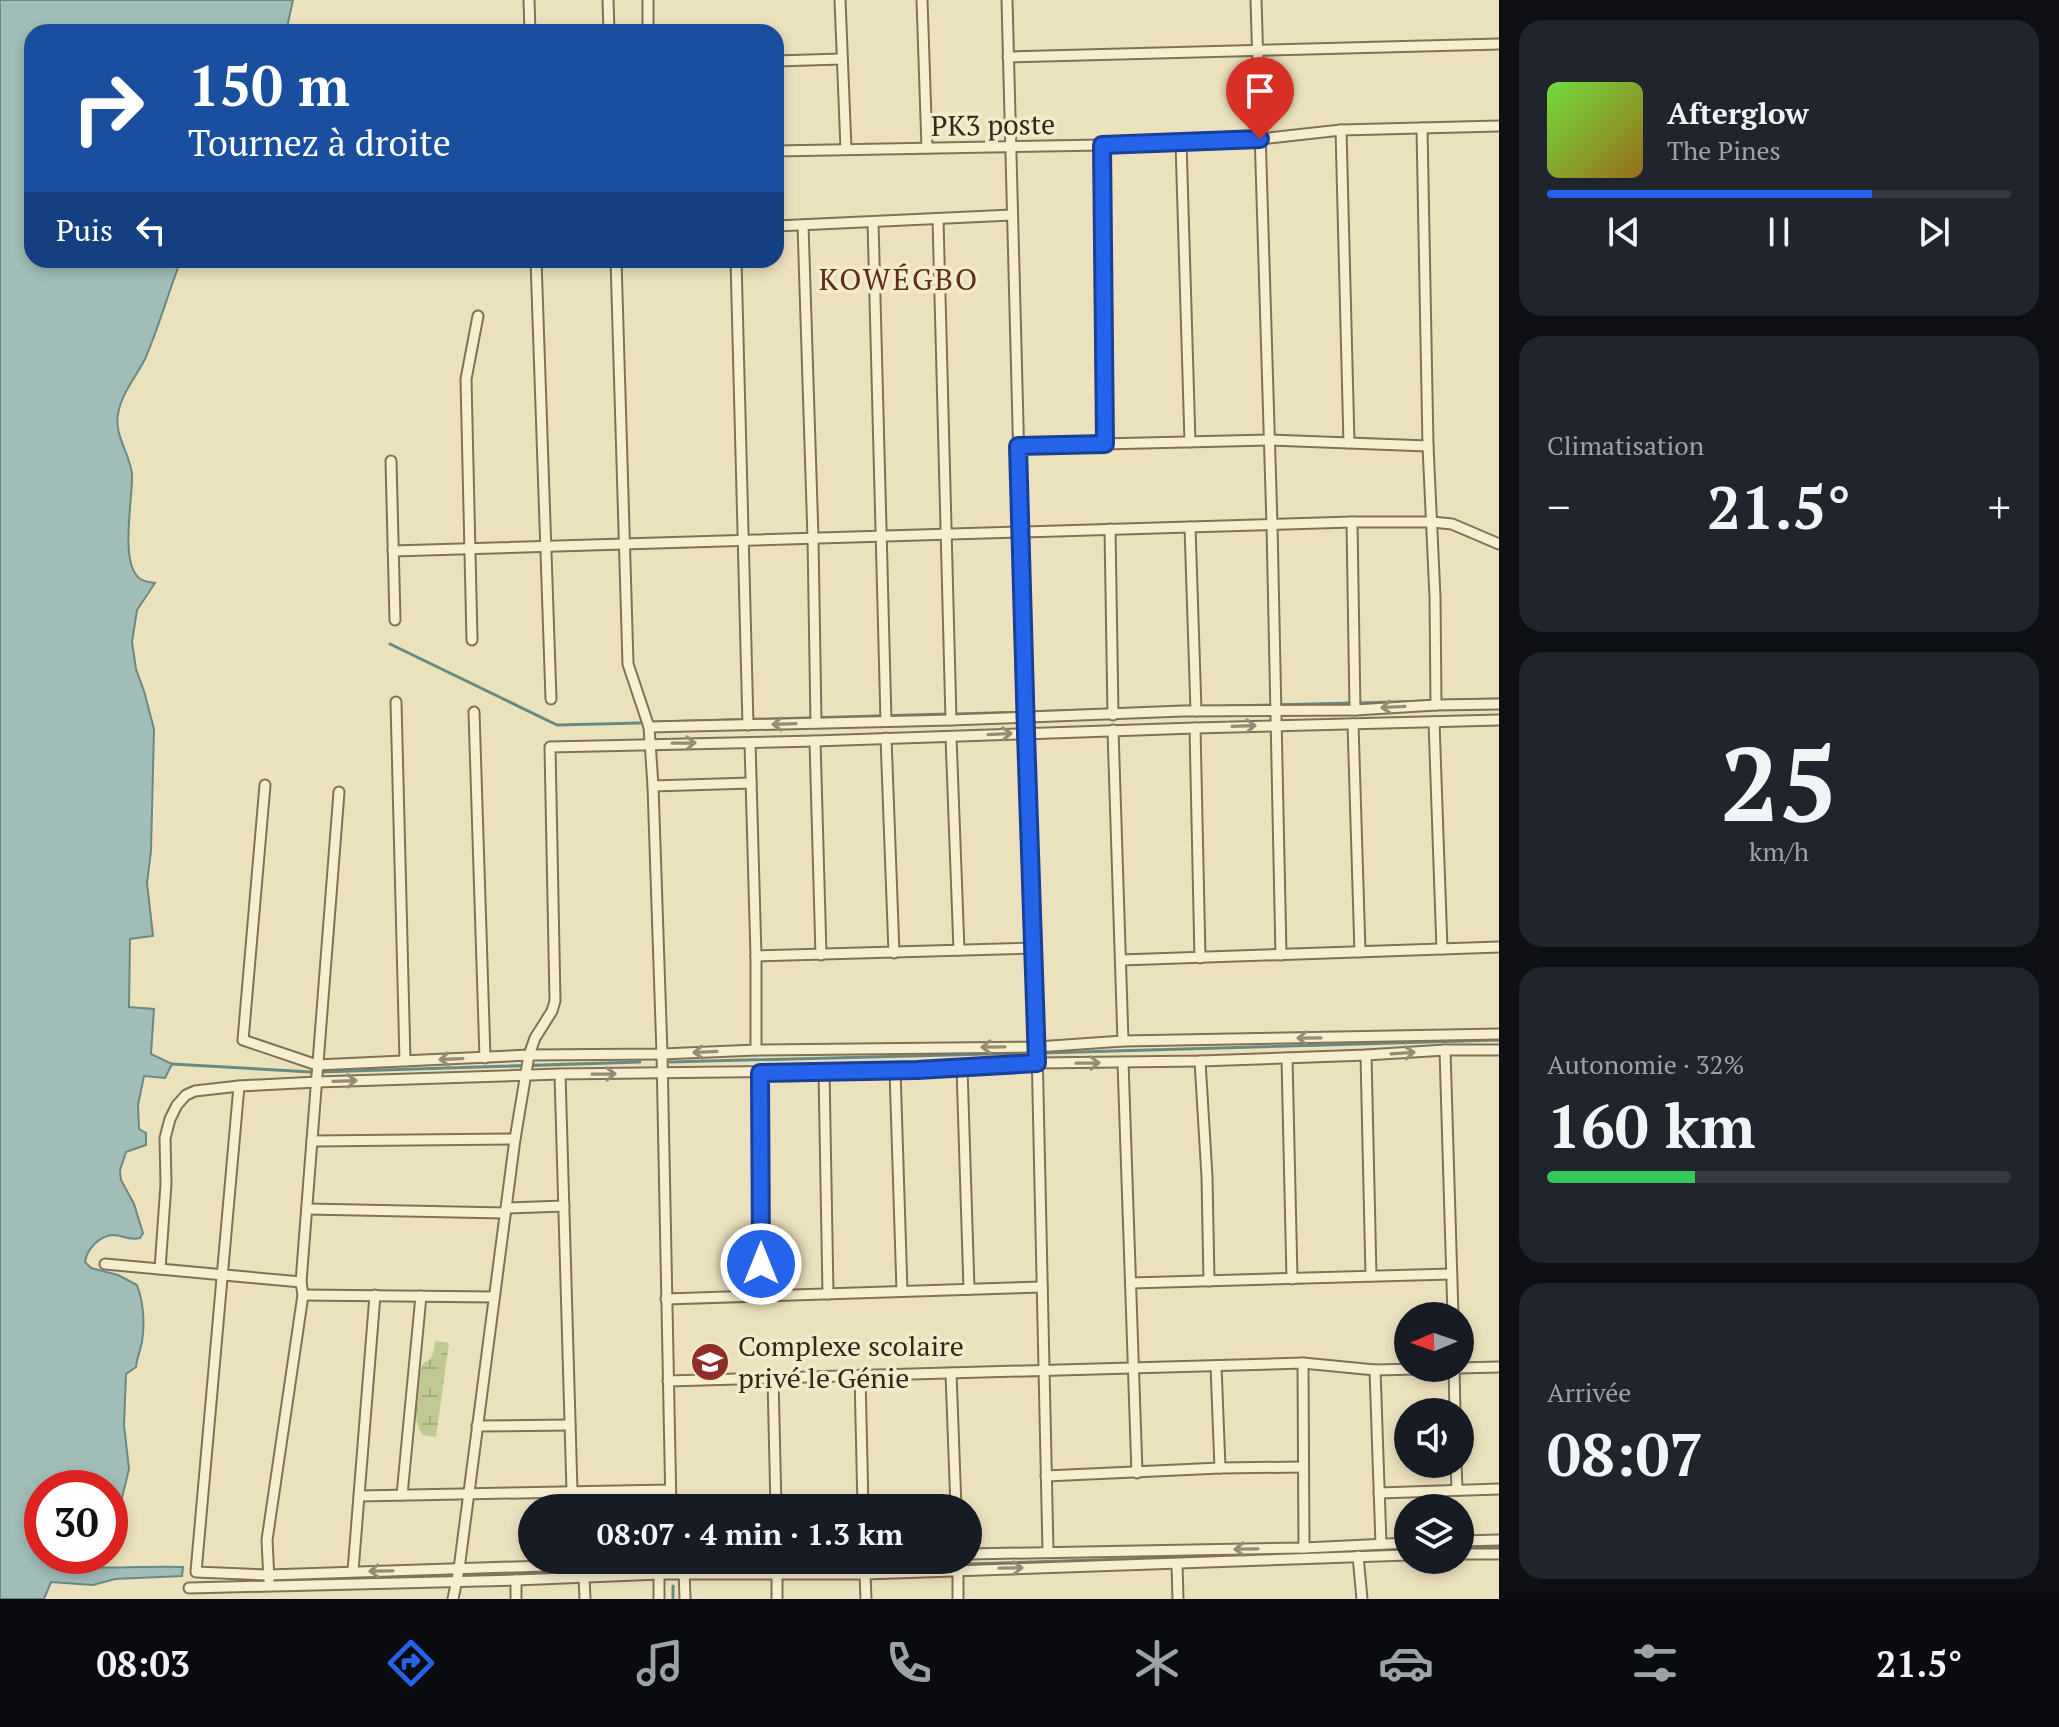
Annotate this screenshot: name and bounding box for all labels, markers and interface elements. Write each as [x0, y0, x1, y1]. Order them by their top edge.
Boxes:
text: 150 m [188, 48, 350, 122]
icon: right [56, 56, 160, 160]
pin [1226, 57, 1294, 139]
icon: arrive [1238, 69, 1282, 113]
text: Afterglow [1667, 93, 1809, 133]
street label: PK3 poste [930, 105, 1056, 144]
text: Tournez à droite [188, 119, 451, 166]
text: The Pines [1667, 133, 1781, 167]
icon: left [129, 208, 173, 252]
text: Puis [56, 210, 113, 250]
icon: previous [1602, 210, 1646, 254]
icon: pause [1757, 210, 1801, 254]
icon: next [1912, 210, 1956, 254]
district label: KOWÉGBO [819, 259, 979, 299]
text: Climatisation [1547, 428, 1704, 462]
text: 21.5° [1707, 467, 1851, 546]
text: − [1547, 477, 1570, 536]
text: + [1988, 477, 2011, 536]
one-way arrow [1380, 700, 1407, 715]
text: 25 [1720, 713, 1838, 851]
one-way arrow [771, 716, 798, 732]
one-way arrow [1230, 719, 1256, 734]
one-way arrow [986, 727, 1013, 742]
one-way arrow [670, 735, 697, 751]
text: km/h [1749, 834, 1809, 868]
one-way arrow [1296, 1030, 1323, 1045]
one-way arrow [980, 1039, 1007, 1055]
one-way arrow [692, 1045, 719, 1060]
one-way arrow [1389, 1045, 1416, 1060]
text: Autonomie · 32% [1547, 1047, 1744, 1081]
one-way arrow [438, 1052, 465, 1067]
one-way arrow [1074, 1055, 1101, 1070]
one-way arrow [590, 1066, 617, 1081]
one-way arrow [331, 1074, 358, 1089]
text: 160 km [1547, 1086, 1755, 1165]
position arrow [719, 1222, 803, 1306]
north arrow [1394, 1302, 1474, 1382]
map controls [1394, 1302, 1474, 1574]
place label: Complexe scolaire privé le Génie [738, 1327, 964, 1396]
school or university icon: Complexe scolaire privé le Génie [689, 1341, 731, 1383]
text: Arrivée [1547, 1375, 1631, 1409]
button: sound [1394, 1398, 1474, 1478]
text: 08:07 [1547, 1414, 1703, 1493]
speed limit sign: 30 [24, 1470, 128, 1574]
button: layers [1394, 1494, 1474, 1574]
text: 08:07 · 4 min · 1.3 km [597, 1514, 903, 1554]
one-way arrow [1233, 1541, 1260, 1557]
one-way arrow [997, 1561, 1024, 1576]
one-way arrow [368, 1563, 395, 1578]
icon: directions [383, 1635, 439, 1691]
icon: music [632, 1635, 688, 1691]
icon: phone [881, 1635, 937, 1691]
icon: climate [1129, 1635, 1185, 1691]
icon: car [1378, 1635, 1434, 1691]
icon: filters [1627, 1635, 1683, 1691]
text: 08:03 [96, 1640, 190, 1687]
text: 21.5° [1876, 1640, 1962, 1687]

